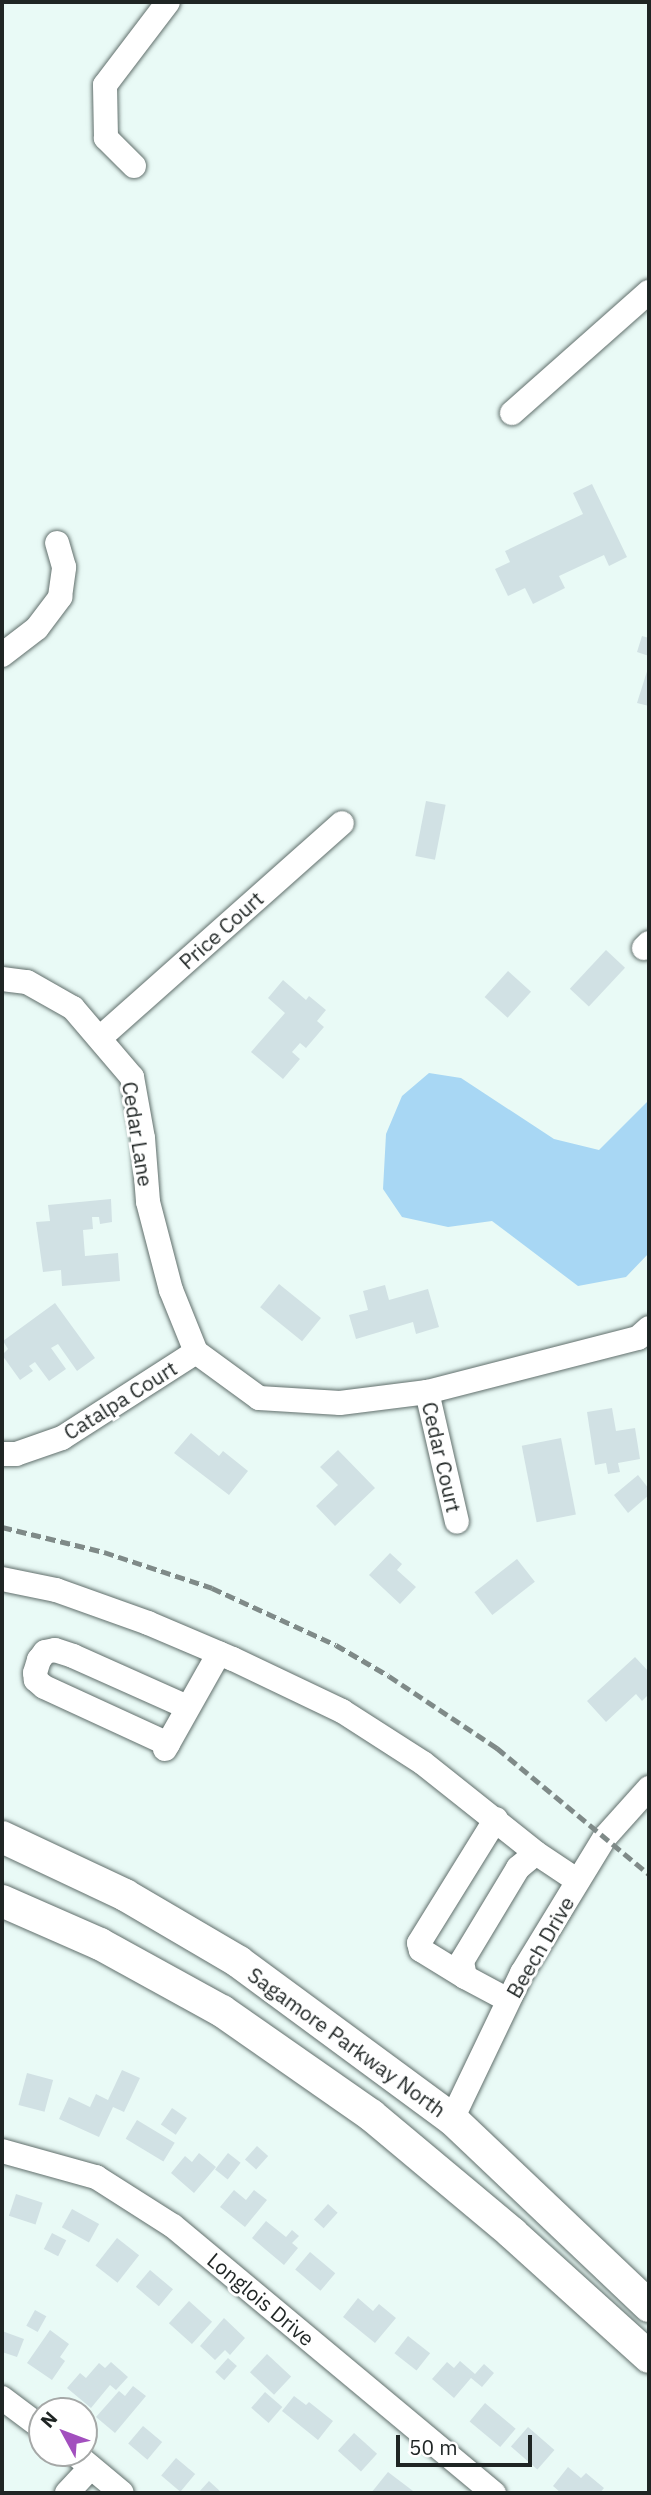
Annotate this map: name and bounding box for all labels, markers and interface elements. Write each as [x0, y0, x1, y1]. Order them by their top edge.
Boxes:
street label: Price Court [174, 886, 268, 974]
street label: Cedar Lane [117, 1080, 159, 1188]
street label: Catalpa Court [59, 1355, 181, 1445]
street label: Cedar Court [417, 1399, 467, 1515]
street label: Beech Drive [501, 1892, 579, 2002]
street label: Sagamore Parkway North [243, 1962, 451, 2122]
street label: Longlois Drive [202, 2247, 320, 2351]
north arrow [28, 2397, 98, 2467]
text: N [35, 2406, 62, 2433]
scale bar [399, 2422, 536, 2466]
text: 50 m [409, 2433, 458, 2461]

